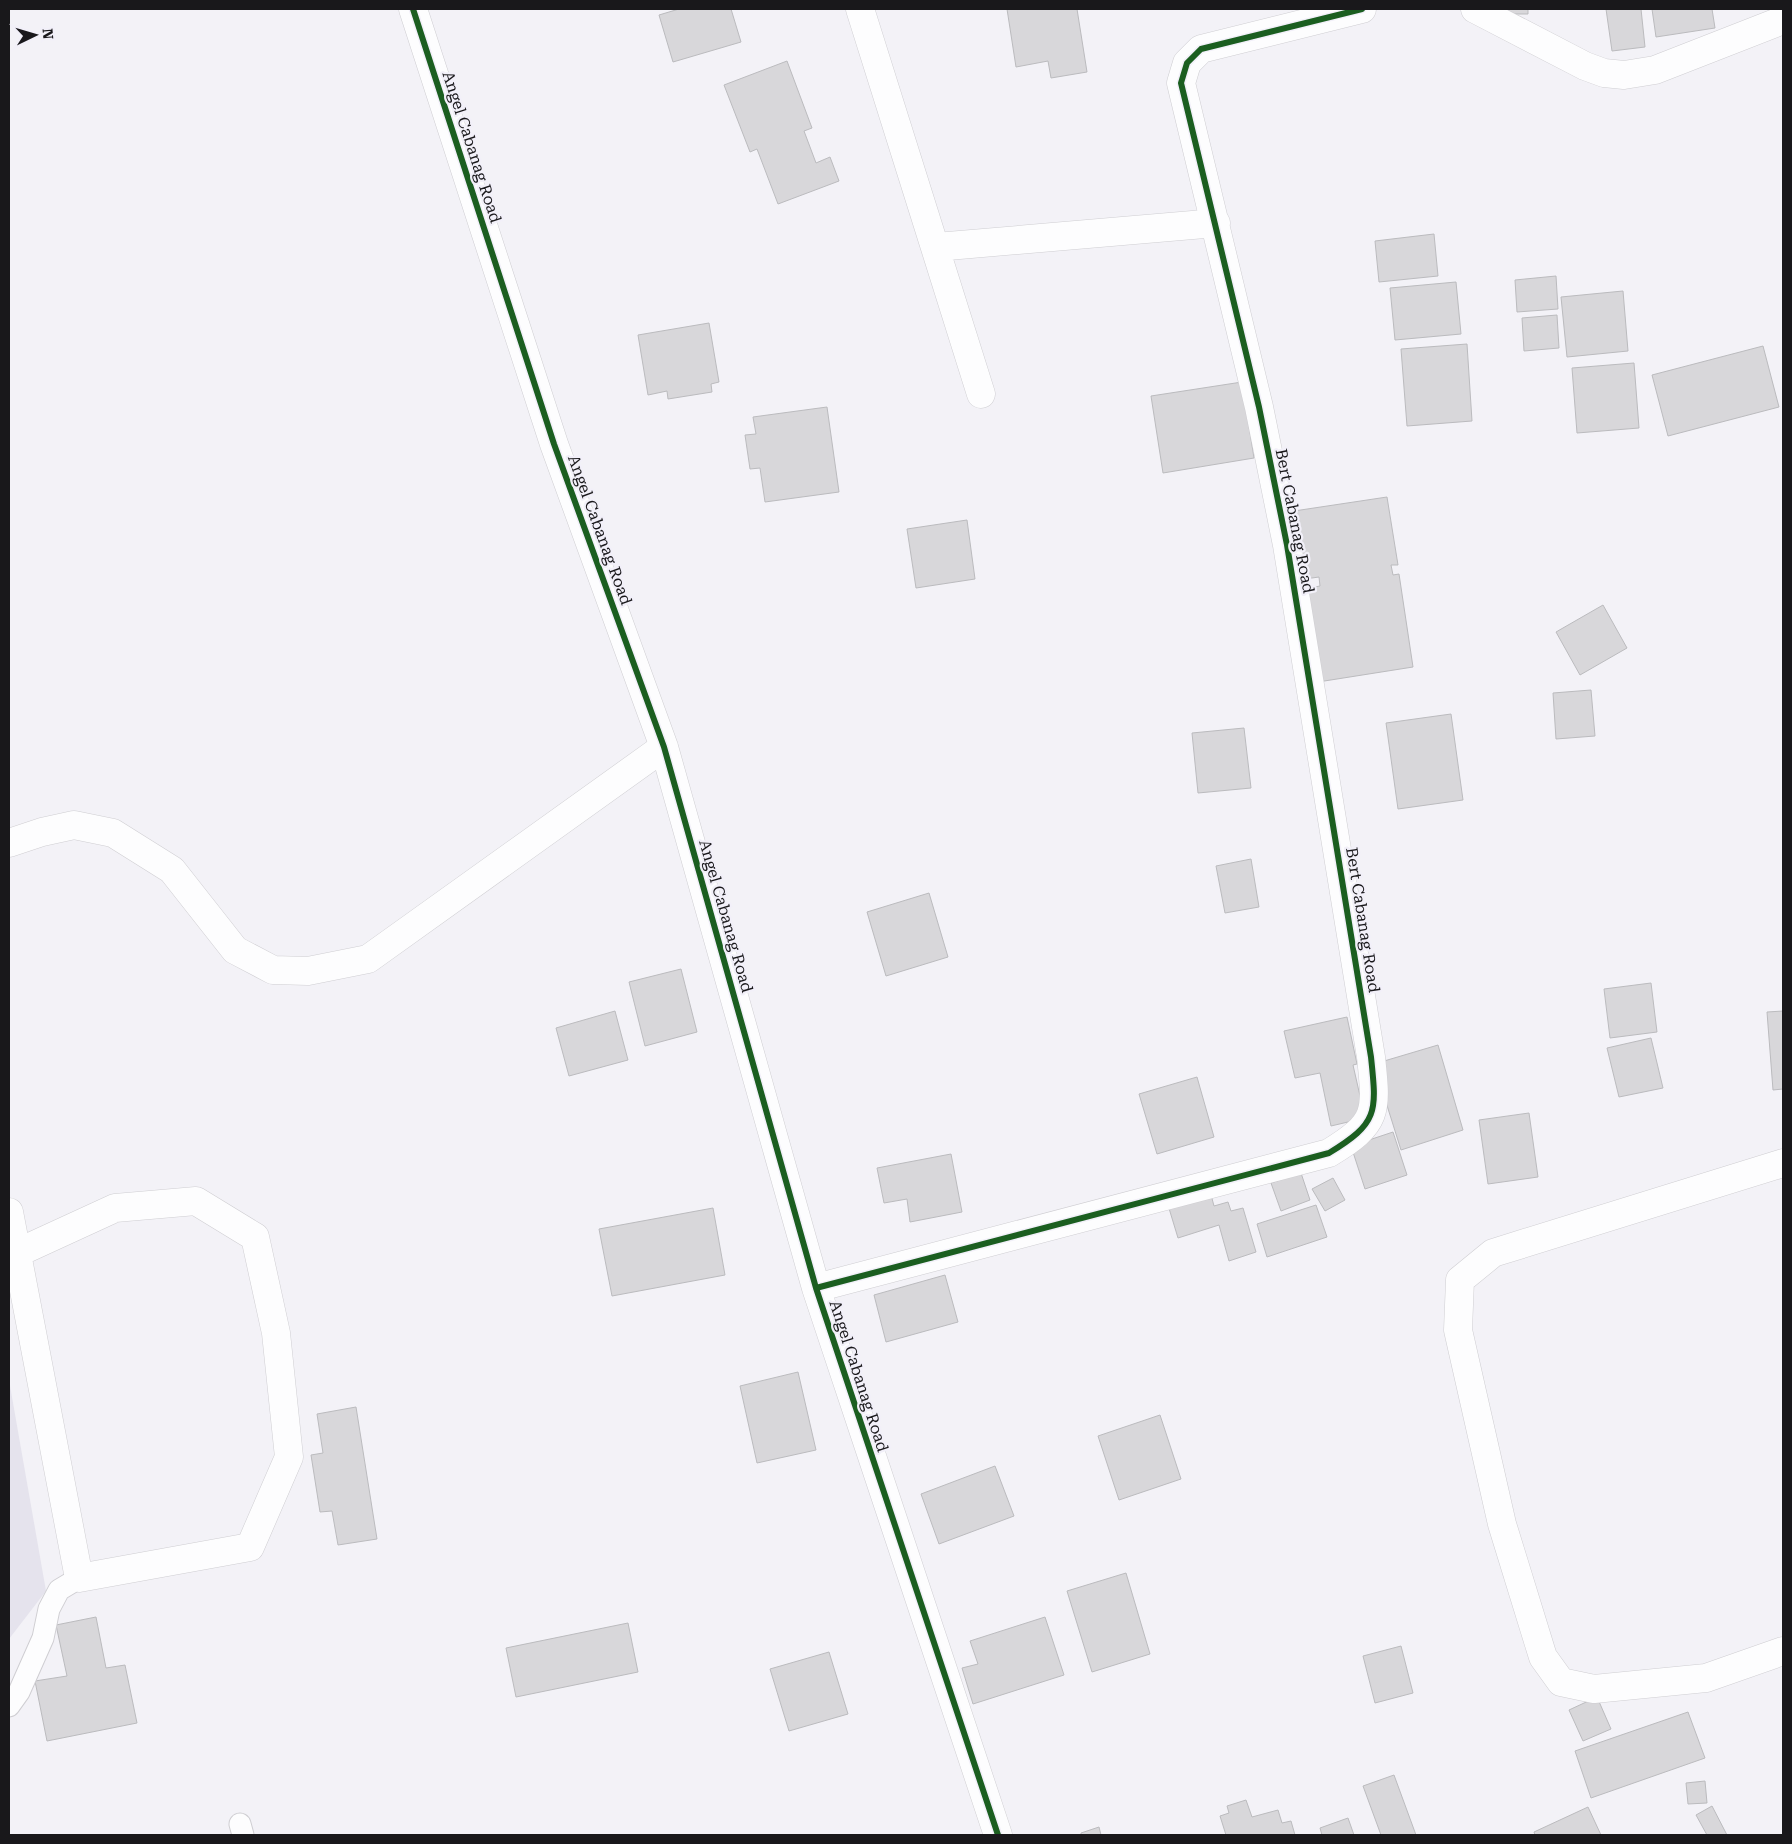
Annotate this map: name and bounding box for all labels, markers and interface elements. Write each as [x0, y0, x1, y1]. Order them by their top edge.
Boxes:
north arrow [10, 10, 60, 60]
text: N [40, 28, 56, 40]
street label: Angel Cabanag Road [439, 69, 505, 225]
street label: Bert Cabanag Road [1272, 447, 1318, 595]
street label: Angel Cabanag Road [564, 452, 636, 608]
street label: Angel Cabanag Road [695, 837, 757, 995]
street label: Bert Cabanag Road [1342, 846, 1384, 994]
street label: Angel Cabanag Road [826, 1298, 892, 1454]

